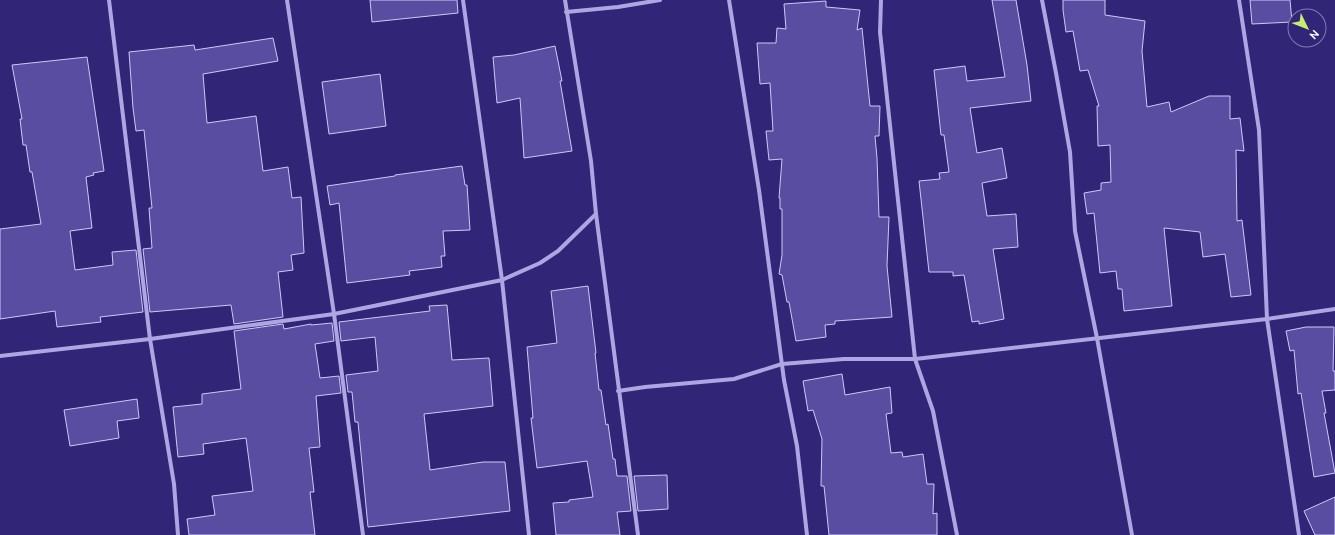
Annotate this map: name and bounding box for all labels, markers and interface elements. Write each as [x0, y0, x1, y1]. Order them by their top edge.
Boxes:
north arrow [1287, 8, 1327, 48]
text: N [1307, 28, 1322, 42]

